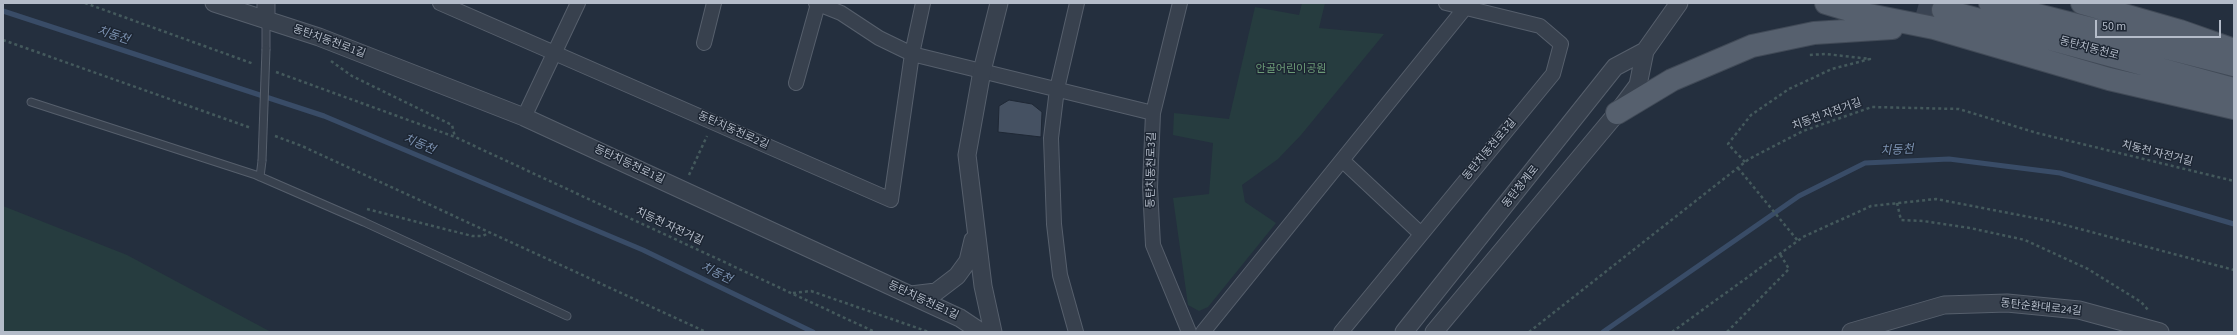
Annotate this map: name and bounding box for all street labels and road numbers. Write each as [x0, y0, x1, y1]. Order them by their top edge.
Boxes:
street label: 동탄치동천로1길 [291, 23, 367, 61]
street label: 동탄치동천로 [2058, 35, 2120, 63]
street label: 치동천 자전거길 [1790, 96, 1864, 134]
street label: 동탄치동천로2길 [695, 109, 771, 153]
street label: 동탄치동천로3길 [1460, 117, 1520, 183]
street label: 동탄치동천로3길 [1145, 132, 1159, 208]
street label: 치동천 자전거길 [2120, 139, 2194, 169]
street label: 동탄치동천로1길 [592, 143, 666, 187]
street label: 동탄청계로 [1500, 163, 1542, 211]
street label: 치동천 자전거길 [633, 206, 705, 248]
street label: 동탄치동천로1길 [886, 279, 960, 323]
street label: 동탄순환대로24길 [2000, 297, 2082, 319]

